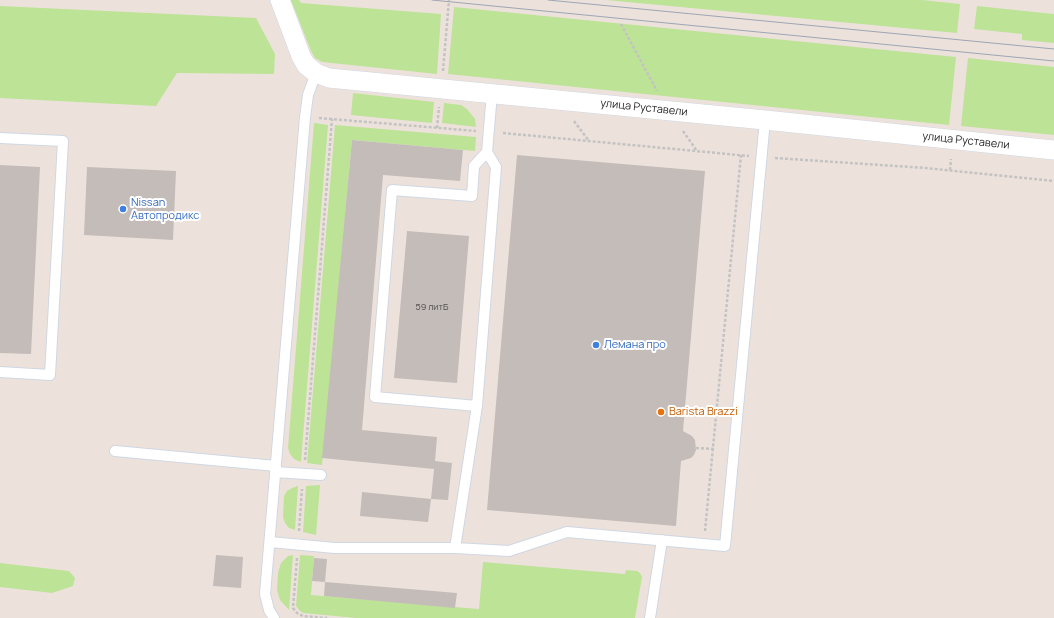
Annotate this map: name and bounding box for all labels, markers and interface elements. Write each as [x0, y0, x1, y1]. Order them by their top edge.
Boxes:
street label: улица Руставели [600, 97, 688, 119]
street label: улица Руставели [922, 130, 1010, 152]
place label: Nissan Автопродикс [131, 196, 199, 222]
marker: Nissan Автопродикс [118, 204, 128, 214]
house number: 59 литБ [416, 302, 448, 312]
place label: Лемана про [604, 338, 666, 352]
marker: Лемана про [591, 340, 601, 350]
place label: Barista Brazzi [669, 405, 738, 419]
marker: Barista Brazzi [656, 407, 666, 417]

